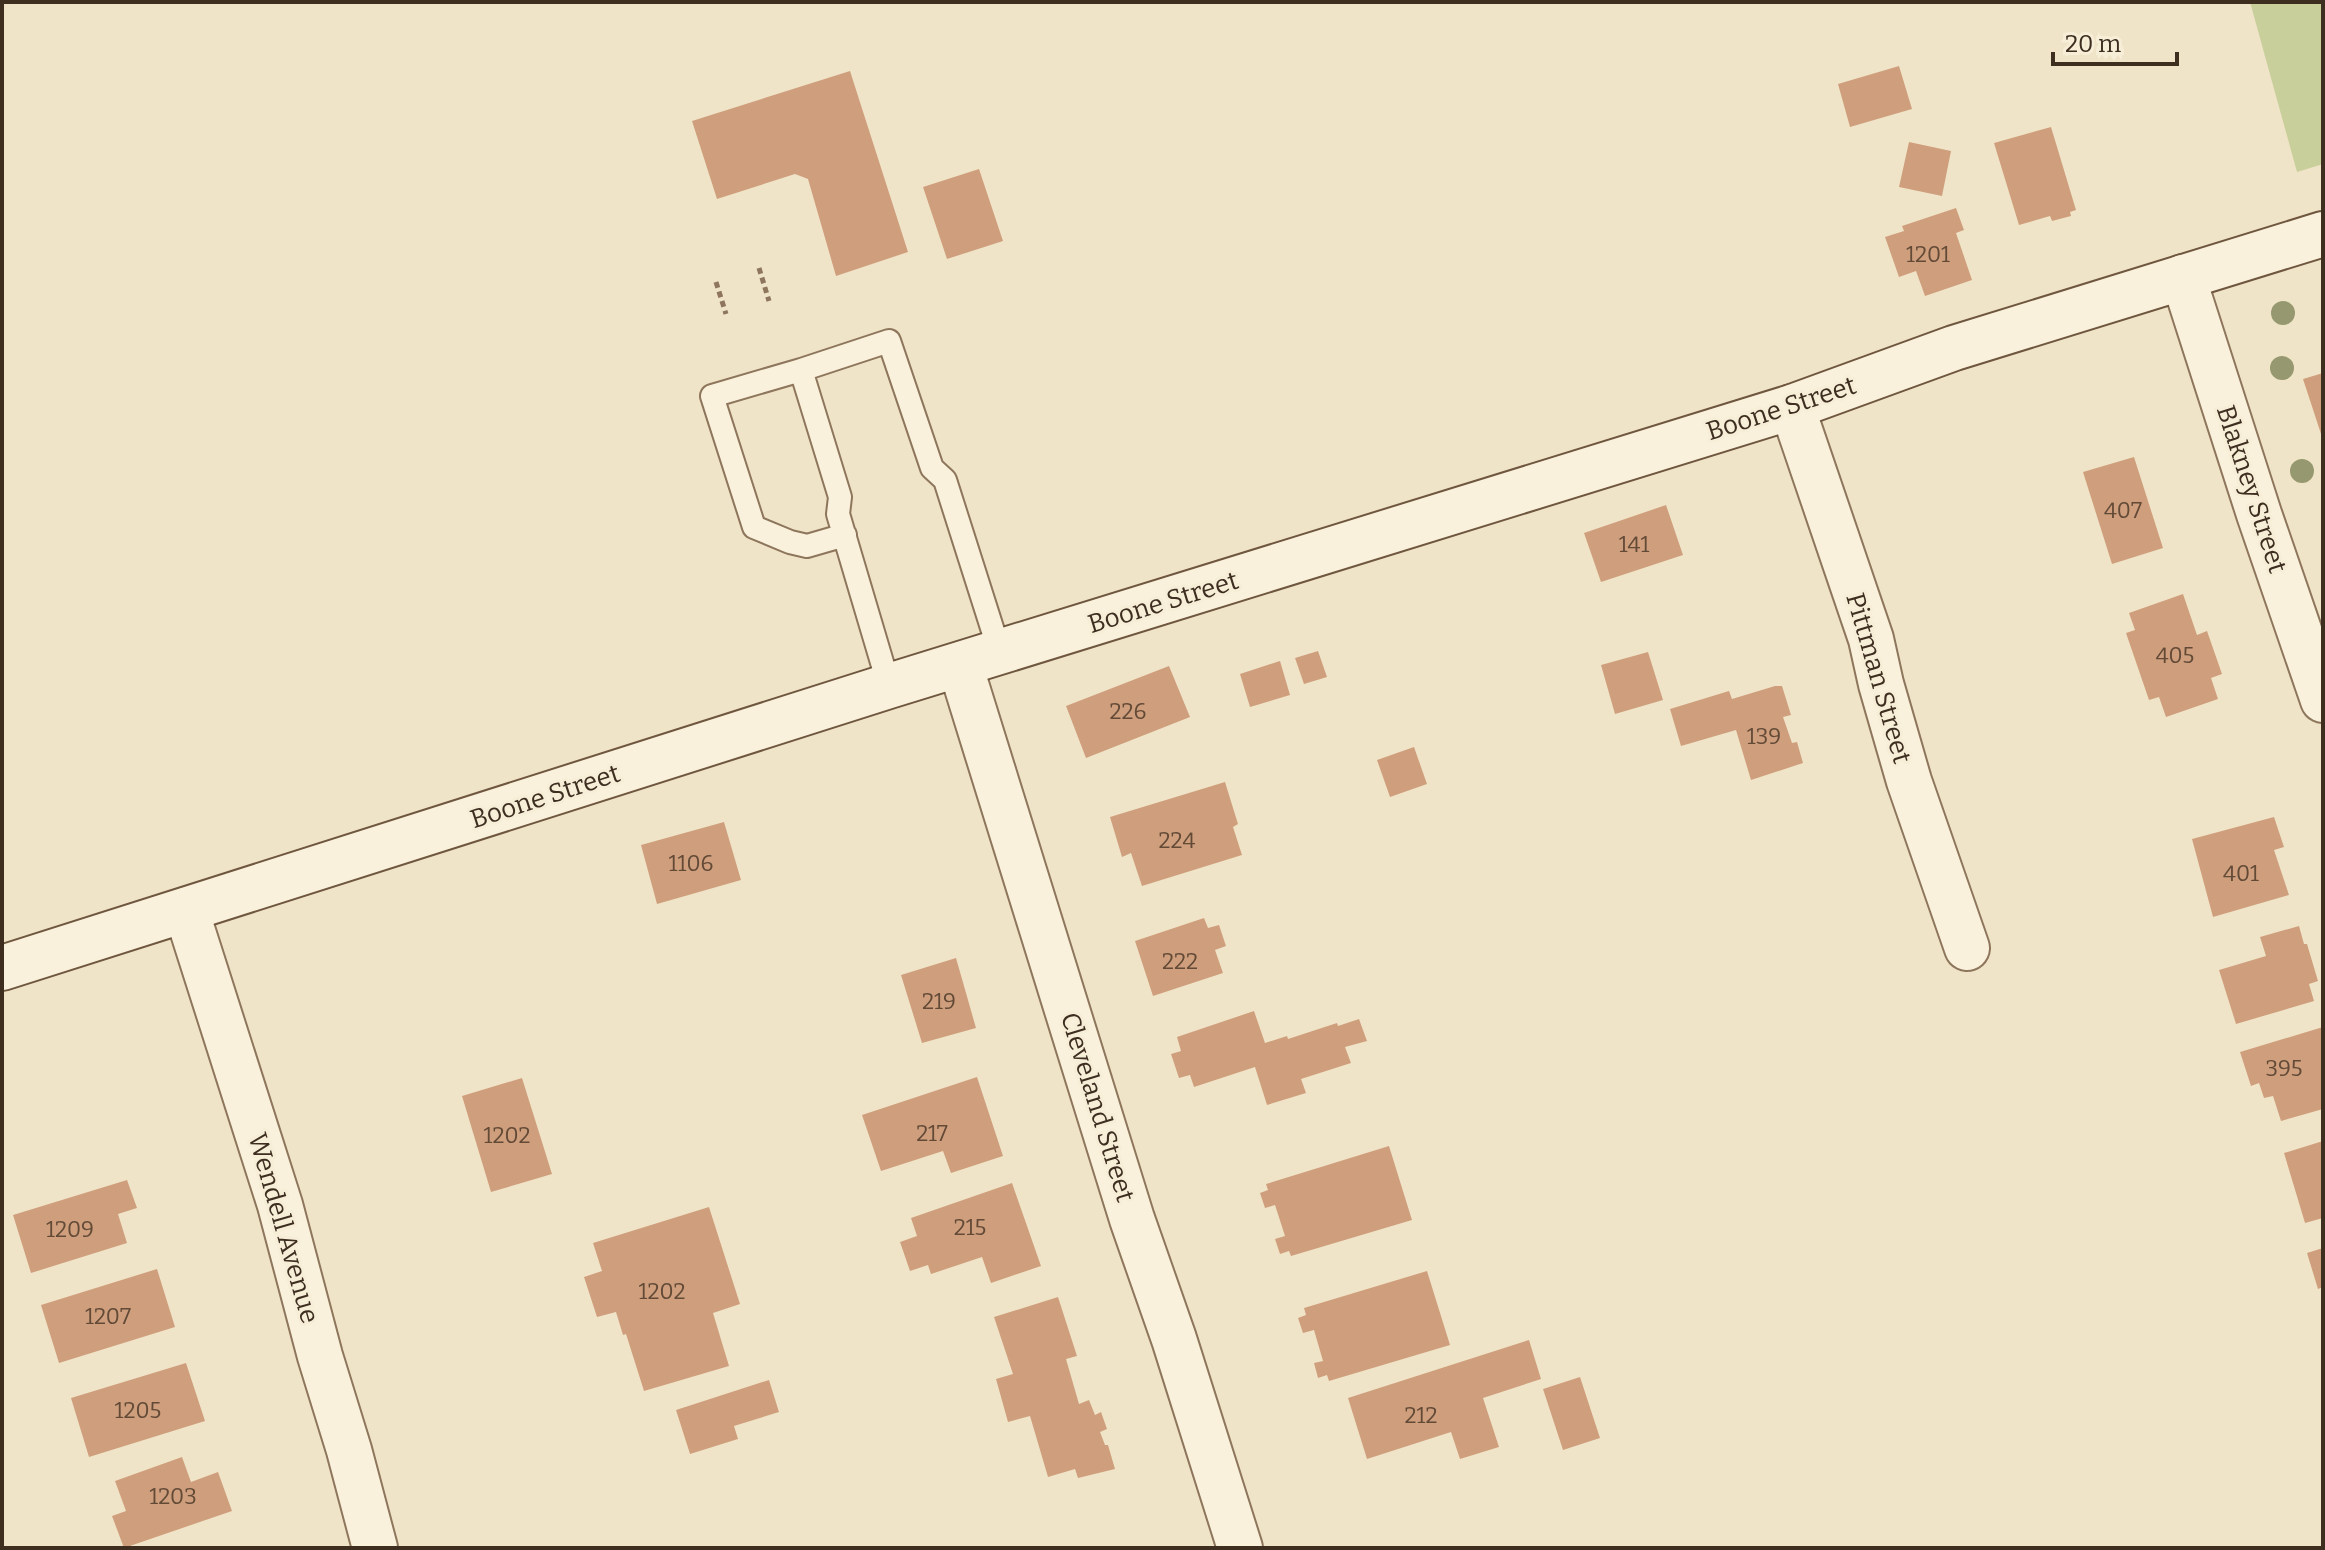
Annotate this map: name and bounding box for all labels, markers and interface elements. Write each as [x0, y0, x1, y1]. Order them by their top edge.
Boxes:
scale bar [2053, 16, 2177, 66]
text: 20 m [2065, 30, 2121, 58]
house number: 1201 [1906, 241, 1950, 268]
street label: Boone Street [1702, 370, 1861, 447]
street label: Blakney Street [2210, 401, 2293, 578]
house number: 407 [2104, 497, 2142, 524]
house number: 141 [1619, 531, 1649, 558]
street label: Boone Street [1084, 565, 1243, 640]
street label: Pittman Street [1839, 589, 1918, 768]
house number: 405 [2156, 642, 2194, 669]
house number: 226 [1110, 698, 1146, 725]
house number: 139 [1747, 723, 1781, 750]
street label: Boone Street [466, 758, 625, 835]
house number: 224 [1159, 827, 1196, 854]
house number: 1106 [669, 850, 713, 877]
house number: 401 [2223, 860, 2259, 887]
house number: 222 [1162, 948, 1198, 975]
house number: 219 [922, 988, 956, 1015]
street label: Cleveland Street [1054, 1009, 1141, 1206]
house number: 395 [2265, 1055, 2303, 1082]
house number: 217 [916, 1120, 948, 1147]
house number: 1202 [484, 1122, 530, 1149]
street label: Wendell Avenue [242, 1129, 326, 1327]
house number: 215 [954, 1214, 986, 1241]
house number: 1209 [46, 1216, 94, 1243]
house number: 1202 [639, 1278, 685, 1305]
house number: 1207 [85, 1303, 131, 1330]
house number: 1205 [115, 1397, 161, 1424]
house number: 212 [1405, 1402, 1437, 1429]
house number: 1203 [149, 1483, 197, 1510]

